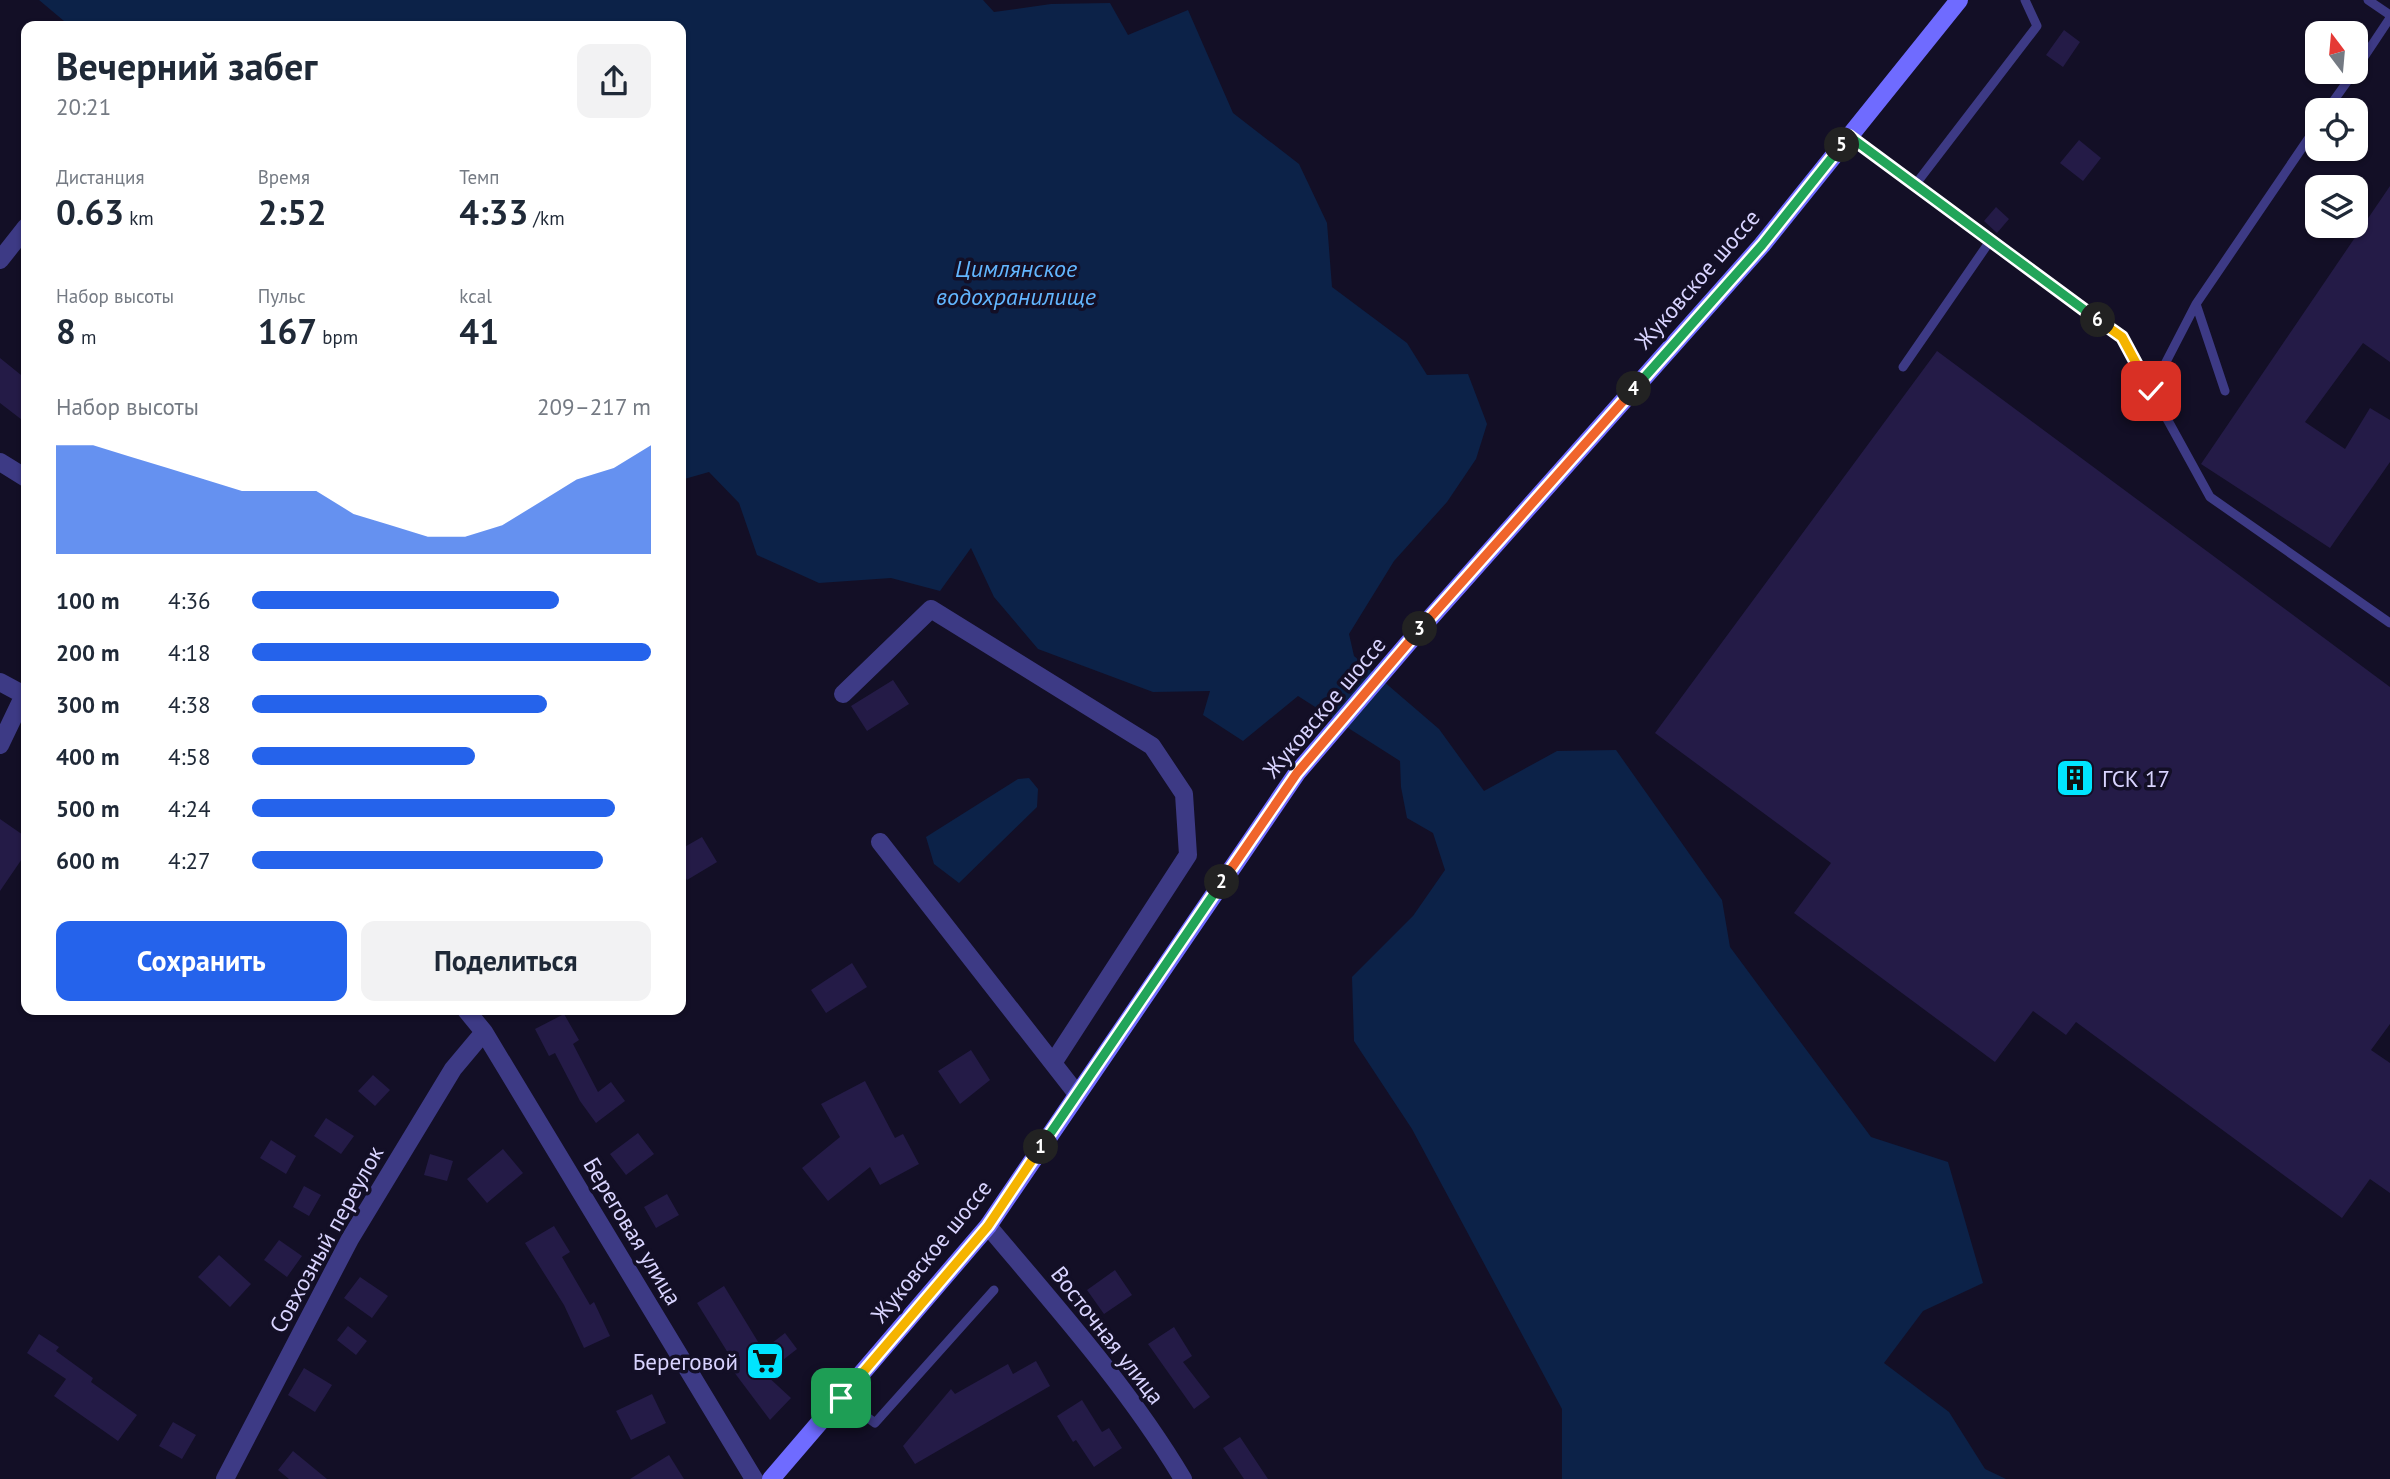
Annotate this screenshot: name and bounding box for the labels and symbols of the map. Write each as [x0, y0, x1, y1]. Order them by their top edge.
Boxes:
north arrow [2305, 21, 2368, 84]
pin: 5 [1825, 128, 1860, 162]
street label: Жуковское шоссе [1628, 203, 1766, 356]
water label: Цимлянское водохранилище [936, 253, 1096, 312]
pin: 6 [2080, 302, 2116, 338]
pin [2121, 361, 2181, 421]
pin: 4 [1616, 372, 1652, 406]
pin: 3 [1402, 612, 1438, 646]
street label: Жуковское шоссе [1256, 630, 1392, 784]
building icon: ГСК 17 [2054, 757, 2096, 799]
place label: ГСК 17 [2102, 764, 2170, 793]
pin: 2 [1204, 864, 1240, 900]
pin: 1 [1024, 1130, 1058, 1164]
street label: Совхозный переулок [263, 1140, 389, 1338]
street label: Береговая улица [577, 1152, 689, 1310]
street label: Жуковское шоссе [864, 1174, 998, 1329]
street label: Восточная улица [1045, 1260, 1171, 1410]
supermarket icon: Береговой [744, 1340, 786, 1382]
place label: Береговой [633, 1347, 738, 1376]
pin [811, 1368, 871, 1428]

